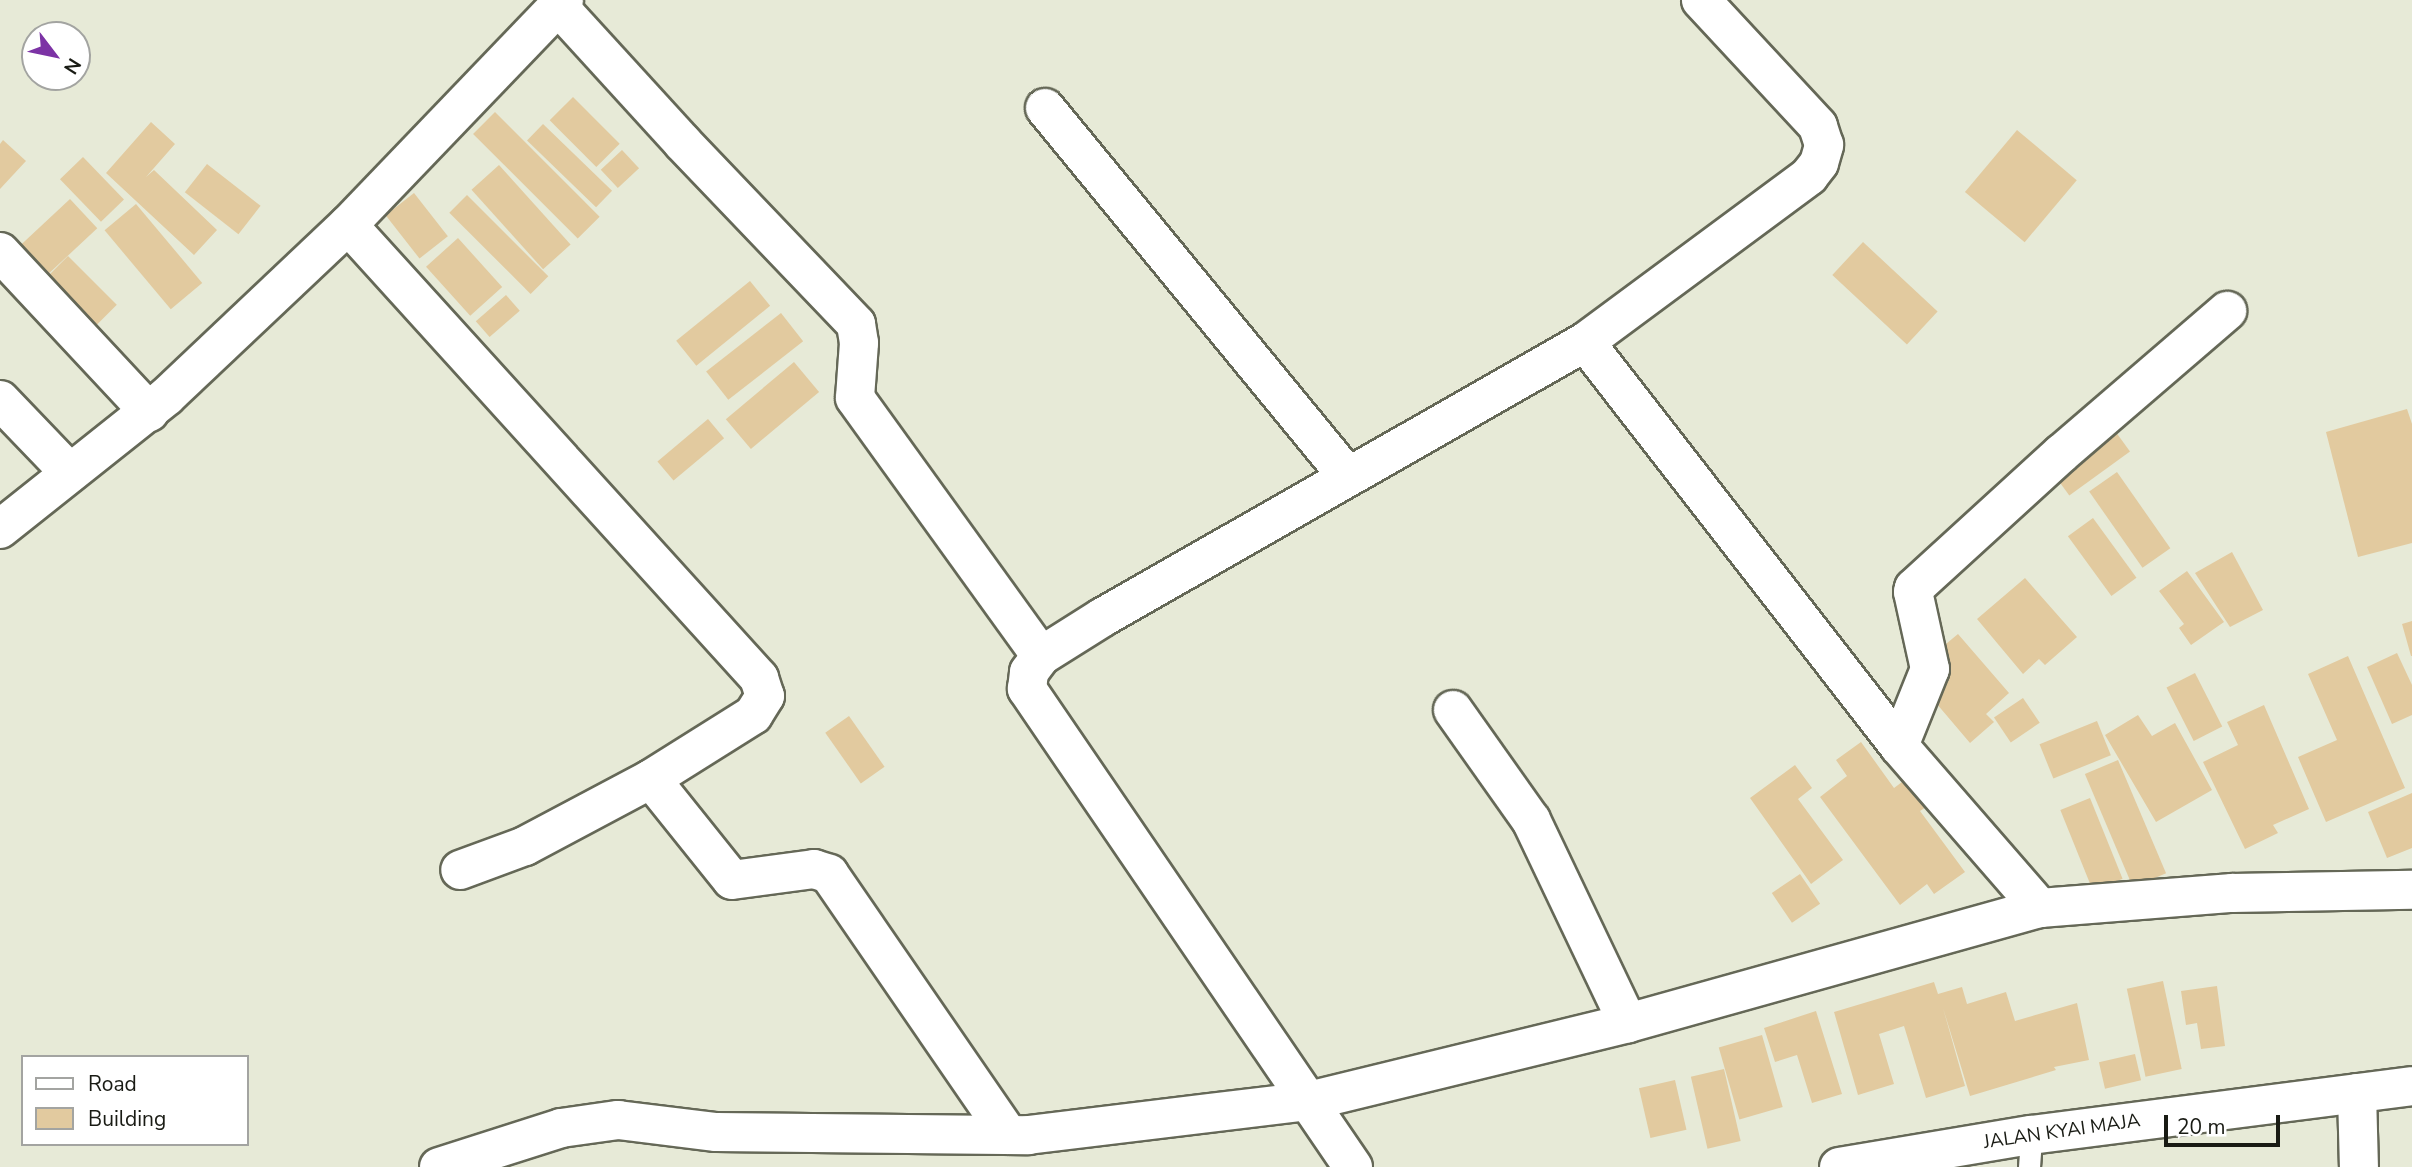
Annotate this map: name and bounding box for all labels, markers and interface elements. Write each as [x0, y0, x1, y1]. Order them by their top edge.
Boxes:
north arrow [21, 21, 91, 91]
text: N [57, 53, 87, 79]
legend [21, 1055, 248, 1146]
text: Road [88, 1070, 137, 1098]
scale bar [2167, 1100, 2282, 1144]
text: Building [88, 1105, 166, 1133]
street label: JALAN KYAI MAJA [1982, 1110, 2142, 1154]
text: 20 m [2177, 1113, 2226, 1141]

